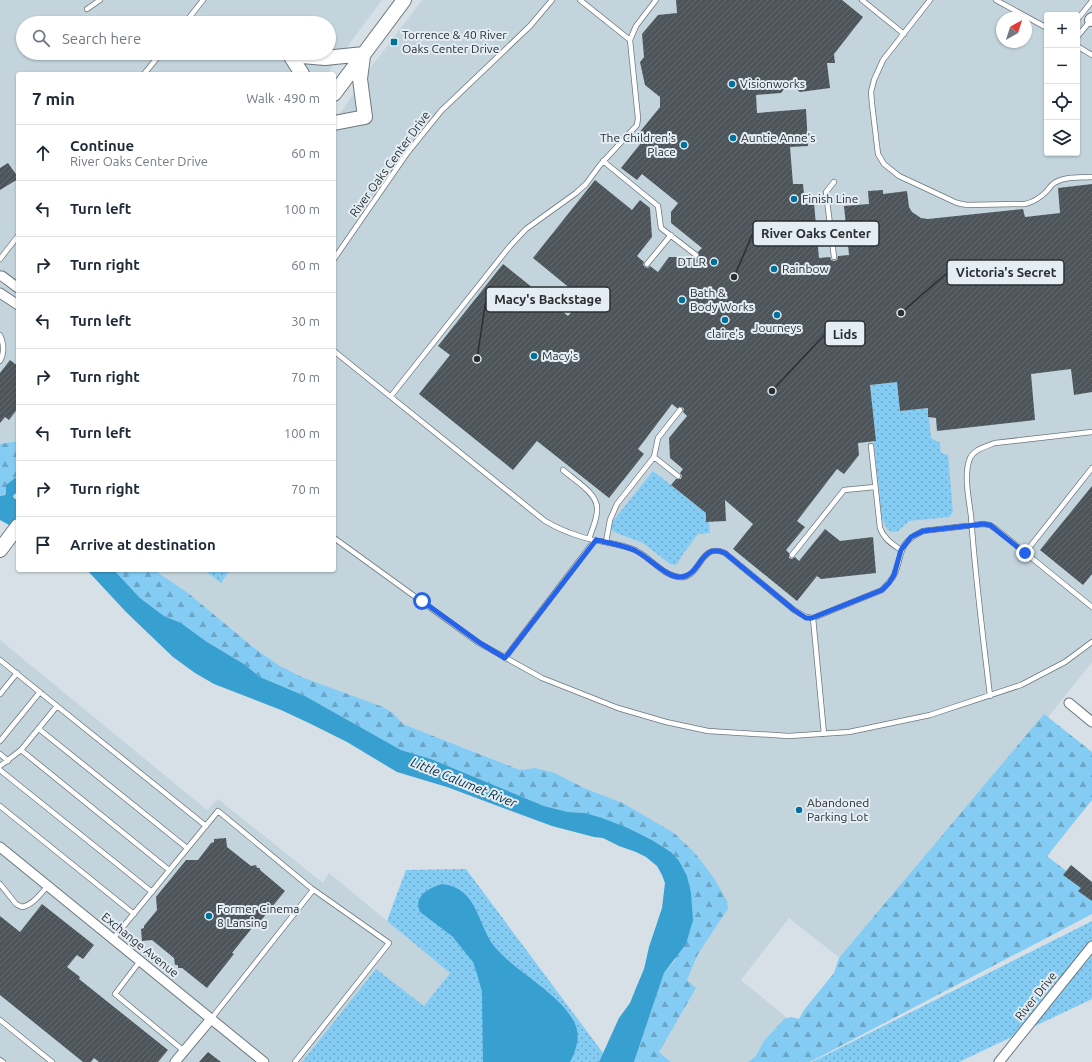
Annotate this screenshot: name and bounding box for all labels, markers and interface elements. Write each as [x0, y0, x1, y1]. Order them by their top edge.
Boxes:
north arrow [996, 12, 1032, 48]
map controls [1044, 12, 1080, 156]
button: + [1044, 12, 1080, 48]
search box [16, 16, 336, 60]
icon: search [30, 27, 52, 49]
place label: Torrence & 40 River Oaks Center Drive [402, 28, 507, 55]
text: Search here [62, 30, 141, 47]
marker: Torrence & 40 River Oaks Center Drive [389, 37, 399, 47]
button: − [1044, 48, 1080, 84]
place label: Visionworks [740, 77, 805, 90]
marker: Visionworks [727, 79, 737, 89]
button: locate [1044, 84, 1080, 120]
text: 7 min [32, 89, 75, 108]
text: Walk · 490 m [246, 91, 320, 105]
street label: River Oaks Center Drive [347, 108, 432, 219]
button: layers [1044, 120, 1080, 156]
place label: The Children's Place [600, 131, 676, 158]
place label: Auntie Anne's [741, 131, 816, 144]
marker: Auntie Anne's [728, 133, 738, 143]
text: Continue [70, 137, 134, 154]
marker: The Children's Place [679, 140, 689, 150]
icon: ahead [32, 142, 54, 164]
text: 60 m [291, 146, 320, 160]
text: River Oaks Center Drive [70, 154, 208, 168]
place label: Finish Line [802, 192, 858, 205]
marker: Finish Line [789, 194, 799, 204]
icon: left [32, 198, 54, 220]
text: Turn left [70, 200, 131, 217]
text: 100 m [284, 202, 320, 216]
callout: River Oaks Center [753, 221, 879, 246]
text: River Oaks Center [761, 226, 872, 240]
icon: right [32, 254, 54, 276]
place label: DTLR [677, 255, 707, 268]
text: Turn right [70, 256, 140, 273]
marker: DTLR [709, 257, 719, 267]
text: 60 m [291, 258, 320, 272]
callout: Victoria's Secret [947, 260, 1064, 285]
place label: Rainbow [782, 262, 829, 275]
marker: Rainbow [769, 264, 779, 274]
text: Victoria's Secret [956, 265, 1057, 279]
place label: Bath & Body Works [690, 286, 754, 313]
callout: Macy's Backstage [486, 287, 610, 312]
text: Macy's Backstage [494, 292, 602, 306]
marker: Bath & Body Works [677, 295, 687, 305]
icon: left [32, 310, 54, 332]
marker: Journeys [772, 310, 782, 320]
text: Turn left [70, 312, 131, 329]
text: 30 m [291, 314, 320, 328]
marker: claire's [720, 315, 730, 325]
place label: Journeys [753, 321, 801, 334]
callout: Lids [825, 321, 865, 346]
place label: claire's [707, 327, 743, 340]
text: Lids [833, 327, 857, 341]
place label: Macy's [542, 349, 578, 362]
marker: Macy's [529, 351, 539, 361]
icon: right [32, 366, 54, 388]
text: Turn right [70, 368, 140, 385]
text: 70 m [291, 370, 320, 384]
icon: left [32, 422, 54, 444]
text: Turn left [70, 424, 131, 441]
text: 100 m [284, 426, 320, 440]
icon: right [32, 478, 54, 500]
text: Turn right [70, 480, 140, 497]
text: 70 m [291, 482, 320, 496]
icon: arrive [32, 534, 54, 556]
text: Arrive at destination [70, 536, 216, 553]
route end [1016, 544, 1034, 562]
route start [413, 592, 431, 610]
water label: Little Calumet River [409, 754, 520, 810]
place label: Abandoned Parking Lot [807, 796, 869, 823]
marker: Abandoned Parking Lot [794, 805, 804, 815]
place label: Former Cinema 8 Lansing [217, 902, 299, 929]
street label: Exchange Avenue [99, 910, 181, 980]
marker: Former Cinema 8 Lansing [204, 911, 214, 921]
street label: River Drive [1012, 969, 1059, 1023]

